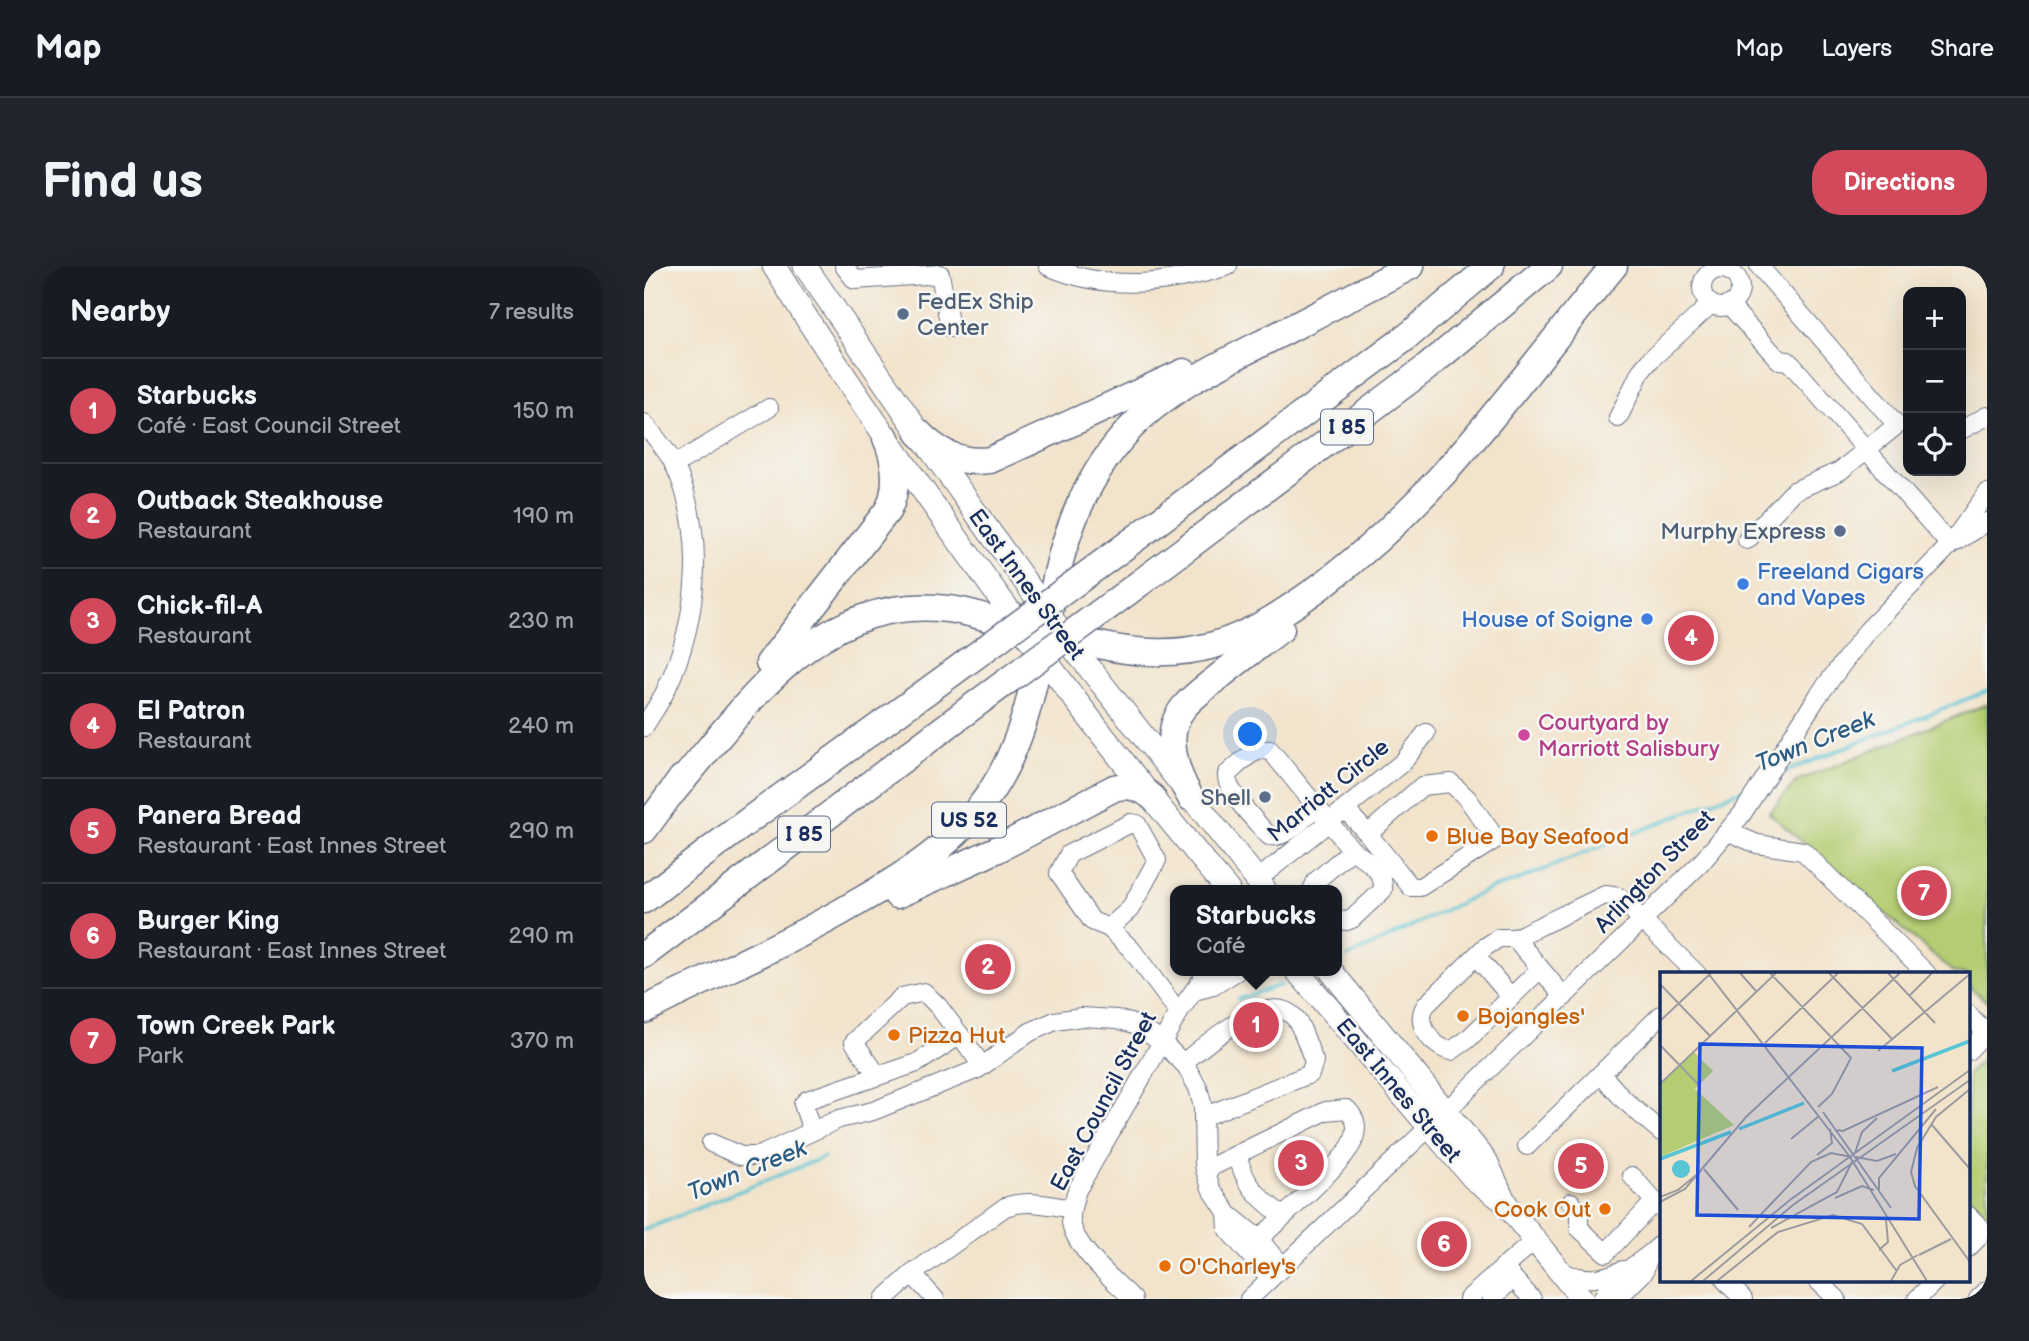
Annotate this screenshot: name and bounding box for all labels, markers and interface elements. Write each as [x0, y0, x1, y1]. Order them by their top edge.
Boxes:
text: Map [35, 28, 101, 68]
text: Map [1735, 34, 1783, 63]
text: Layers [1821, 34, 1892, 63]
text: Share [1930, 34, 1994, 63]
button: Directions [1812, 150, 1987, 215]
text: Find us [42, 153, 203, 212]
map controls [1903, 287, 1966, 476]
button: + [1903, 287, 1966, 350]
place label: FedEx Ship Center [917, 288, 1034, 342]
text: Nearby [70, 294, 170, 330]
text: 7 results [489, 298, 574, 326]
marker: FedEx Ship Center [895, 306, 911, 322]
button: − [1903, 350, 1966, 413]
text: Starbucks [137, 381, 257, 412]
text: 1 [88, 397, 98, 425]
text: 150 m [513, 397, 574, 425]
road number: I 85 [1321, 410, 1373, 444]
text: Café · East Council Street [137, 412, 401, 440]
button: locate [1903, 413, 1966, 476]
text: Outback Steakhouse [137, 486, 383, 517]
text: 2 [86, 502, 100, 530]
text: 190 m [513, 502, 574, 530]
street label: East Innes Street [962, 504, 1090, 666]
text: Restaurant [137, 517, 251, 545]
place label: Murphy Express [1660, 518, 1826, 546]
marker: Murphy Express [1832, 523, 1848, 539]
place label: Freeland Cigars and Vapes [1757, 558, 1924, 612]
marker: Freeland Cigars and Vapes [1735, 576, 1751, 592]
text: Chick-fil-A [137, 591, 262, 622]
place label: House of Soigne [1461, 606, 1633, 634]
text: 3 [86, 607, 100, 635]
text: 230 m [508, 607, 574, 635]
marker: House of Soigne [1639, 611, 1655, 627]
pin: 4 [1668, 612, 1714, 664]
text: Restaurant [137, 622, 251, 650]
text: El Patron [137, 696, 245, 727]
water label: Town Creek [1751, 704, 1880, 779]
place label: Courtyard by Marriott Salisbury [1538, 709, 1720, 763]
text: 4 [86, 712, 100, 740]
text: 240 m [508, 712, 574, 740]
your location [1233, 717, 1267, 751]
text: Restaurant [137, 727, 251, 755]
marker: Courtyard by Marriott Salisbury [1516, 727, 1532, 743]
street label: Marriott Circle [1262, 733, 1395, 848]
place label: Shell [1200, 784, 1251, 812]
marker: Shell [1257, 789, 1273, 805]
text: Panera Bread [137, 801, 301, 832]
road number: US 52 [932, 802, 1006, 838]
street label: Arlington Street [1589, 804, 1721, 939]
road number: I 85 [778, 816, 830, 852]
text: 5 [86, 817, 100, 845]
text: 290 m [508, 817, 574, 845]
place label: Blue Bay Seafood [1446, 823, 1629, 851]
marker: Blue Bay Seafood [1424, 828, 1440, 844]
text: Restaurant · East Innes Street [137, 832, 446, 860]
pin: 7 [1901, 867, 1947, 919]
popup [1170, 885, 1342, 976]
text: Starbucks [1196, 901, 1316, 932]
text: Burger King [137, 906, 280, 937]
text: 6 [86, 922, 100, 950]
text: 290 m [508, 922, 574, 950]
text: Café [1196, 932, 1246, 960]
text: Restaurant · East Innes Street [137, 937, 446, 965]
pin: 2 [965, 941, 1011, 993]
inset map [1660, 972, 1969, 1282]
pin: 1 [1233, 999, 1279, 1051]
place label: Bojangles' [1477, 1003, 1585, 1031]
street label: East Council Street [1045, 1007, 1163, 1196]
marker: Bojangles' [1455, 1008, 1471, 1024]
text: Town Creek Park [137, 1011, 335, 1042]
street label: East Innes Street [1330, 1013, 1467, 1169]
place label: Pizza Hut [908, 1022, 1005, 1050]
text: 7 [87, 1027, 99, 1055]
text: 370 m [510, 1027, 574, 1055]
marker: Pizza Hut [886, 1027, 902, 1043]
text: Park [137, 1042, 183, 1070]
water label: Town Creek [683, 1133, 812, 1208]
pin: 3 [1278, 1137, 1324, 1189]
pin: 5 [1558, 1140, 1604, 1192]
place label: Cook Out [1494, 1196, 1591, 1224]
marker: Cook Out [1597, 1201, 1613, 1217]
pin: 6 [1421, 1218, 1467, 1270]
place label: O'Charley's [1179, 1253, 1296, 1281]
marker: O'Charley's [1157, 1258, 1173, 1274]

